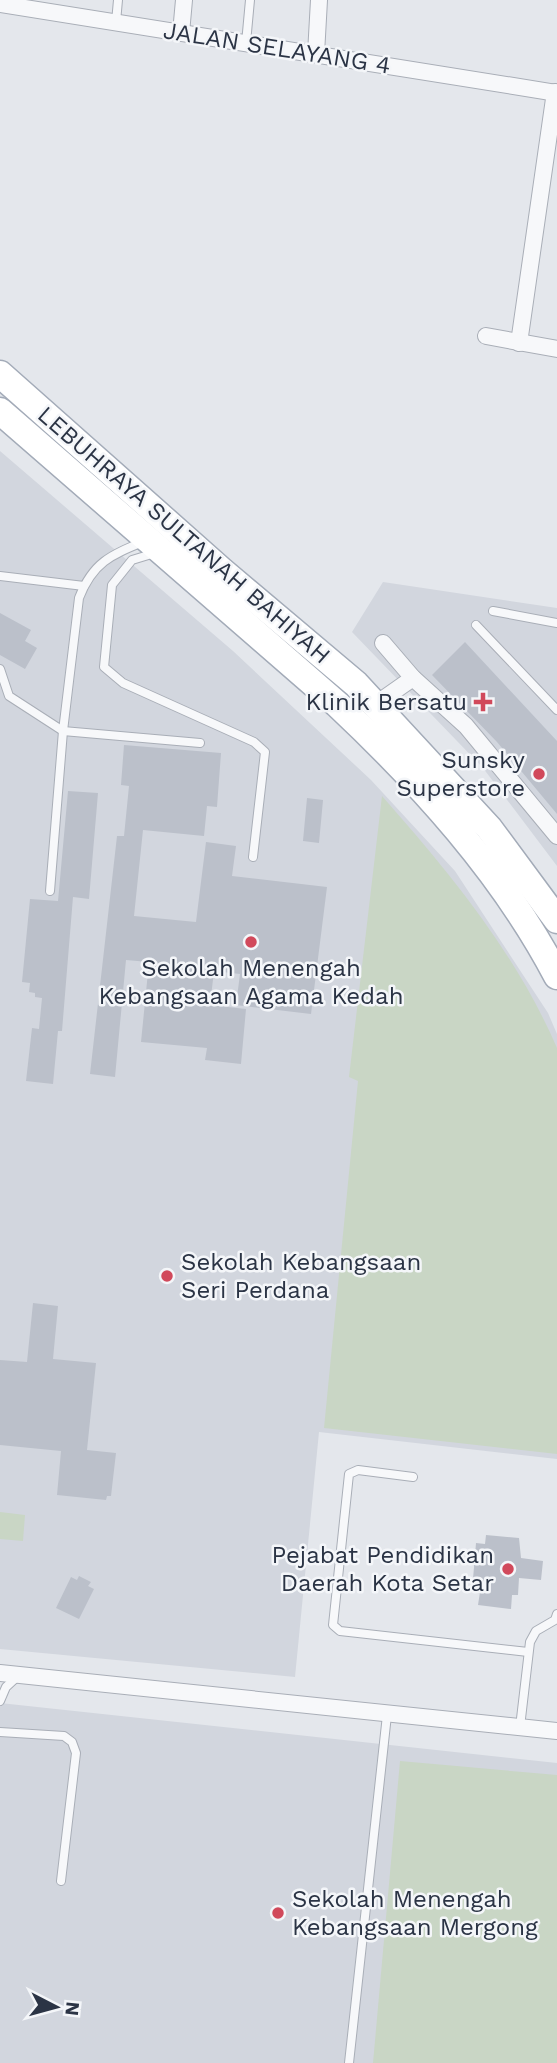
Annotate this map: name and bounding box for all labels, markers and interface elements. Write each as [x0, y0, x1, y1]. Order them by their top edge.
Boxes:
street label: JALAN SELAYANG 4 [161, 16, 393, 80]
street label: LEBUHRAYA SULTANAH BAHIYAH [32, 400, 336, 670]
place label: Klinik Bersatu [306, 688, 467, 716]
marker: Klinik Bersatu [473, 692, 493, 712]
place label: Sunsky Superstore [396, 746, 526, 802]
marker: Sunsky Superstore [531, 766, 547, 782]
marker: Sekolah Menengah Kebangsaan Agama Kedah [243, 934, 259, 950]
place label: Sekolah Menengah Kebangsaan Agama Kedah [98, 954, 404, 1010]
place label: Sekolah Kebangsaan Seri Perdana [181, 1248, 421, 1304]
marker: Sekolah Kebangsaan Seri Perdana [159, 1268, 175, 1284]
place label: Pejabat Pendidikan Daerah Kota Setar [272, 1541, 494, 1597]
marker: Pejabat Pendidikan Daerah Kota Setar [500, 1561, 516, 1577]
place label: Sekolah Menengah Kebangsaan Mergong [292, 1885, 538, 1941]
marker: Sekolah Menengah Kebangsaan Mergong [270, 1905, 286, 1921]
north arrow [21, 1972, 91, 2042]
text: N [60, 2001, 85, 2017]

